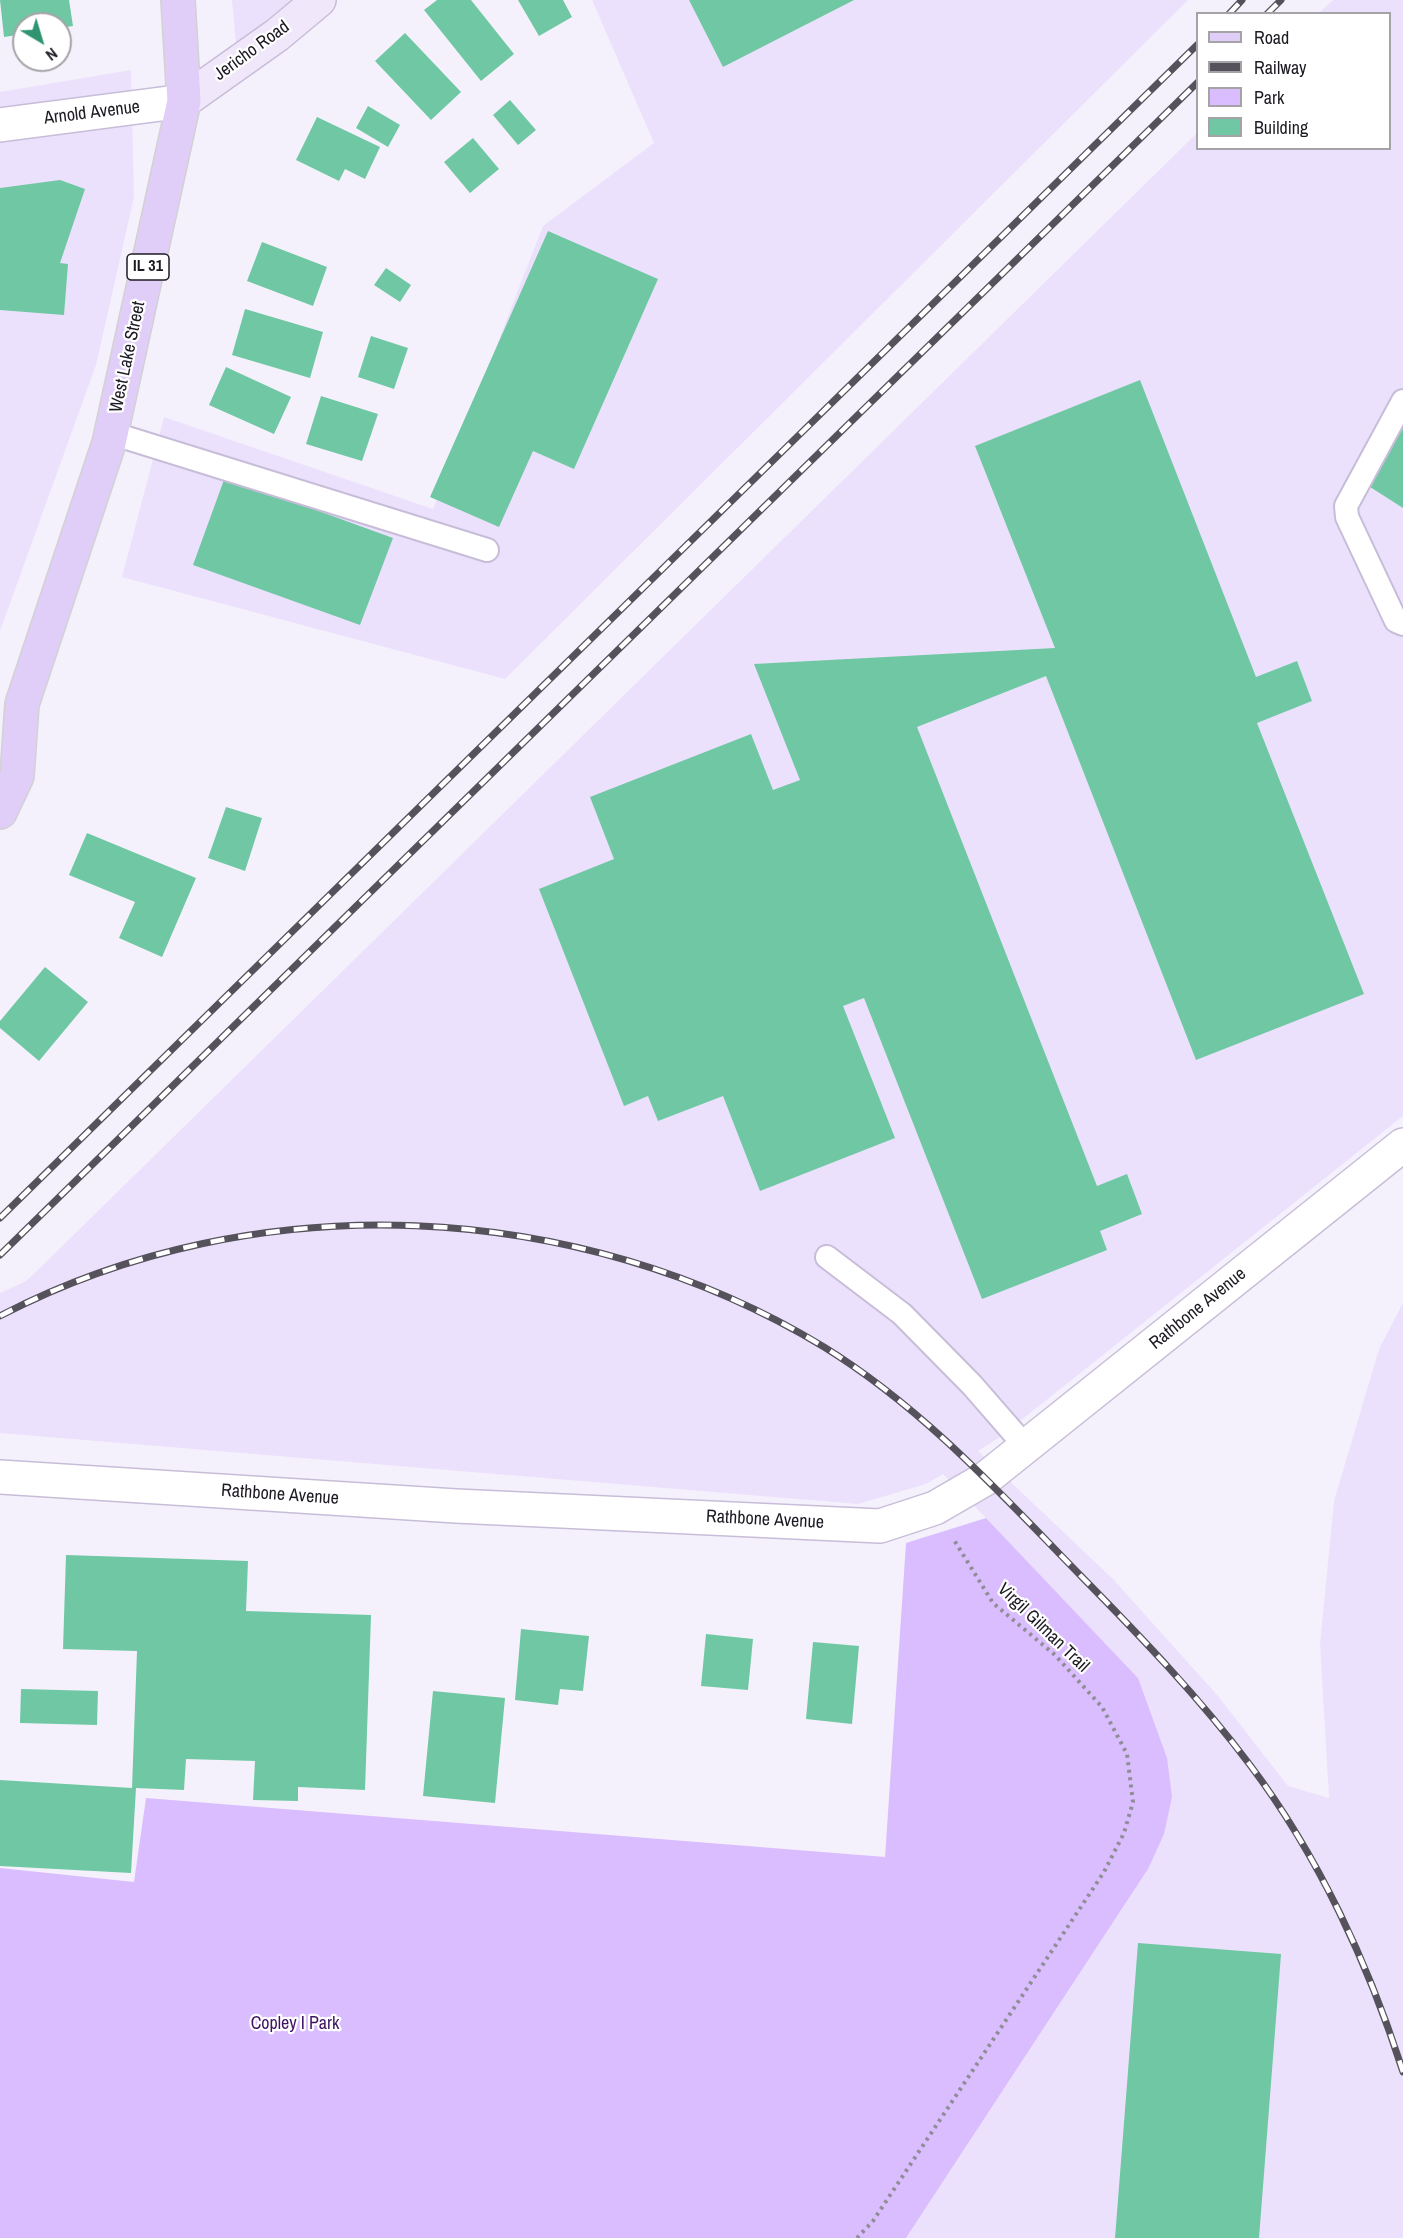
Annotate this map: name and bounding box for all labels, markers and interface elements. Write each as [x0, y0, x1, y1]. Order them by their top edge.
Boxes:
north arrow [12, 12, 72, 72]
legend [1196, 12, 1391, 150]
street label: Jericho Road [210, 16, 294, 86]
text: Road [1254, 25, 1289, 50]
text: N [41, 43, 62, 66]
text: Railway [1254, 55, 1307, 80]
text: Park [1254, 85, 1284, 110]
street label: Arnold Avenue [43, 96, 141, 130]
text: Building [1254, 115, 1308, 140]
road number: IL 31 [127, 254, 169, 280]
street label: West Lake Street [106, 300, 150, 414]
street label: Rathbone Avenue [1145, 1264, 1251, 1354]
street label: Rathbone Avenue [220, 1480, 340, 1510]
street label: Rathbone Avenue [706, 1506, 824, 1534]
street label: Virgil Gilman Trail [993, 1579, 1093, 1677]
park label: Copley I Park [251, 2013, 339, 2035]

